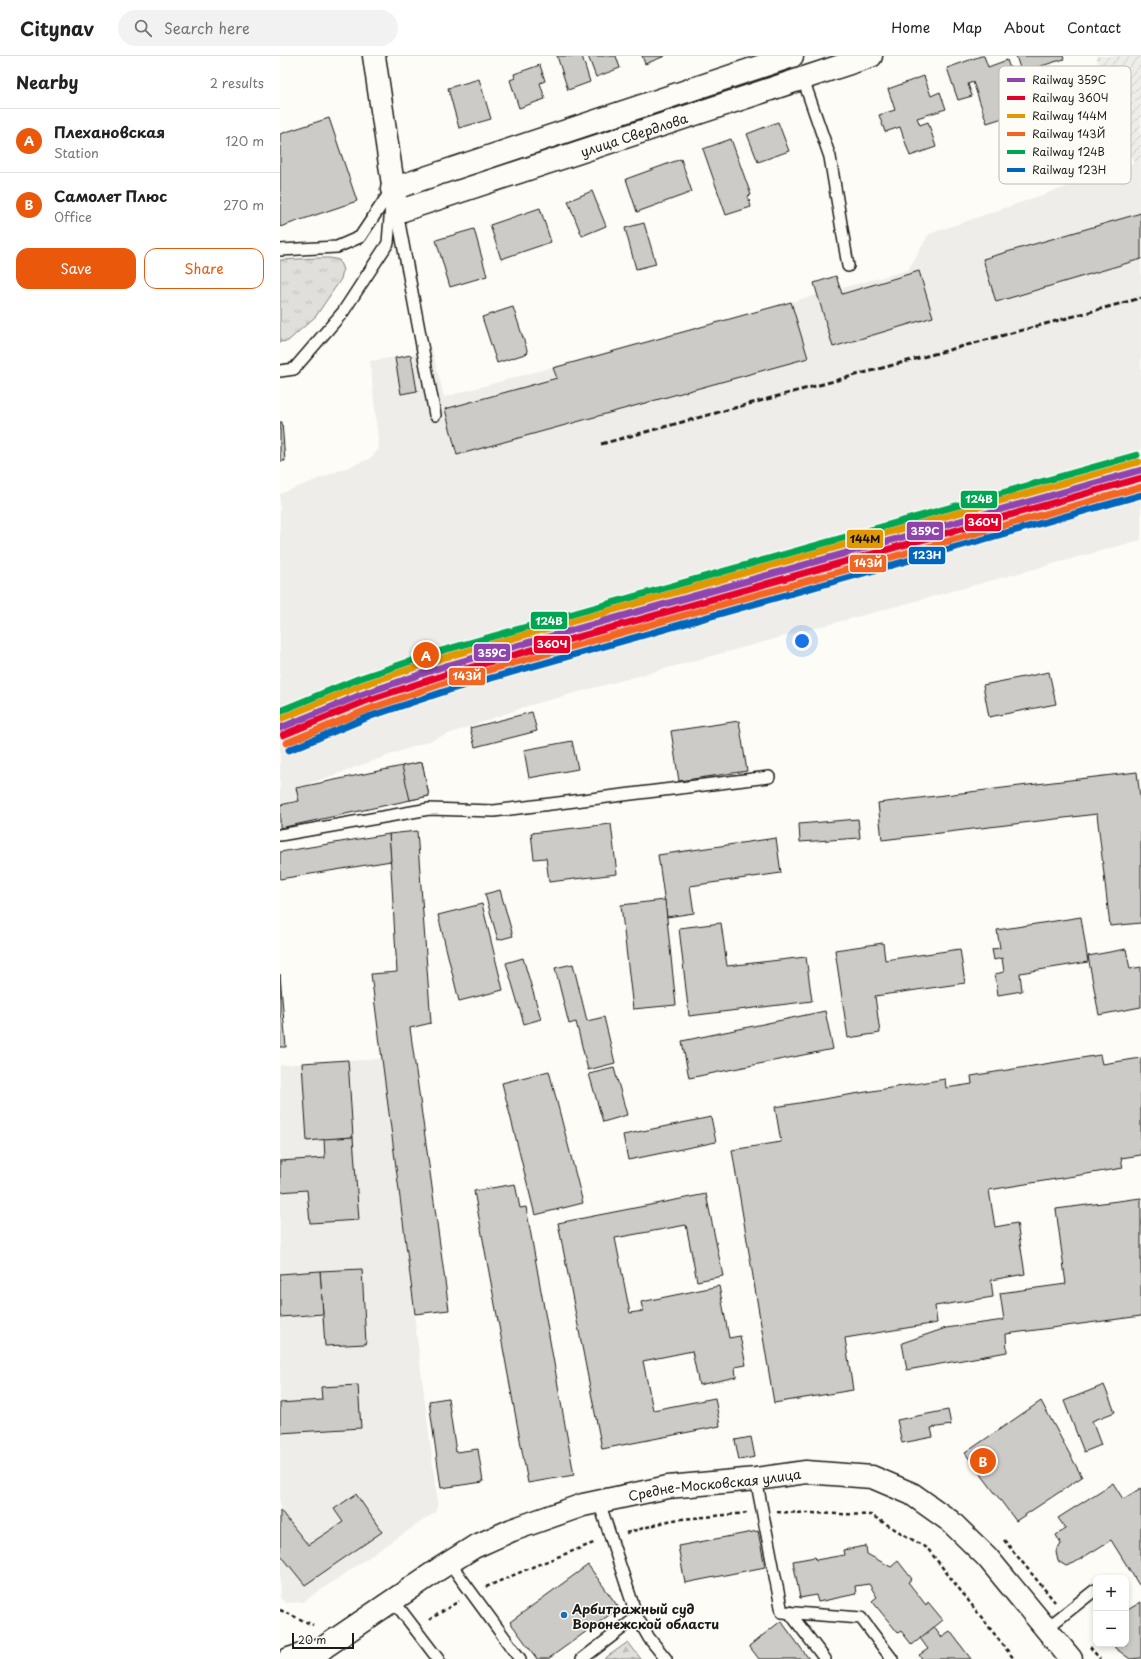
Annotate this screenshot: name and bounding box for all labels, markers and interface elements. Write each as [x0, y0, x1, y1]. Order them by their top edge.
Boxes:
search box [118, 10, 398, 46]
text: Citynav [20, 14, 94, 42]
text: Search here [164, 16, 250, 39]
icon: search [132, 17, 154, 39]
text: Home [891, 17, 930, 38]
text: Map [952, 17, 982, 38]
text: About [1004, 17, 1045, 38]
text: Contact [1067, 17, 1121, 38]
legend [999, 66, 1131, 184]
text: Nearby [16, 69, 78, 95]
text: Railway 359С [1032, 71, 1106, 88]
text: 2 results [210, 73, 264, 92]
text: Railway 360Ч [1032, 89, 1109, 106]
street label: улица Свердлова [578, 107, 691, 161]
text: Railway 144М [1032, 107, 1107, 124]
text: Плехановская [54, 120, 165, 143]
text: Railway 143Й [1032, 125, 1105, 142]
text: A [24, 131, 34, 150]
text: 120 m [225, 131, 264, 150]
text: Station [54, 143, 99, 162]
text: Railway 124В [1032, 143, 1105, 160]
text: Railway 123Н [1032, 161, 1106, 178]
text: Самолет Плюс [54, 184, 167, 207]
text: B [25, 195, 33, 214]
text: 270 m [223, 195, 264, 214]
text: Office [54, 207, 92, 226]
button: Save [16, 248, 136, 289]
button: Share [144, 248, 264, 289]
line badge: 124В [960, 490, 998, 509]
text: 124В [965, 490, 993, 507]
line badge: 360Ч [964, 513, 1002, 532]
text: 360Ч [967, 513, 999, 530]
line badge: 359С [906, 521, 944, 541]
text: 359С [911, 522, 939, 539]
line badge: 144М [846, 529, 884, 549]
text: 144М [850, 530, 880, 547]
line badge: 123Н [908, 546, 946, 565]
text: 123Н [912, 546, 942, 563]
line badge: 143Й [849, 554, 887, 573]
text: 143Й [854, 554, 883, 571]
line badge: 124В [530, 611, 568, 630]
text: 124В [535, 612, 563, 629]
your location [792, 631, 812, 651]
line badge: 360Ч [533, 635, 571, 654]
text: 360Ч [536, 635, 568, 652]
pin: A [413, 640, 439, 670]
line badge: 359С [473, 643, 511, 662]
text: 359С [478, 644, 506, 661]
line badge: 143Й [448, 667, 486, 686]
text: 143Й [453, 667, 482, 684]
pin: B [970, 1446, 996, 1476]
street label: Средне-Московская улица [626, 1463, 803, 1505]
map controls [1093, 1575, 1129, 1647]
button: + [1093, 1575, 1129, 1611]
place label: Арбитражный суд Воронежской области [571, 1599, 719, 1633]
marker: Арбитражный суд Воронежской области [559, 1610, 569, 1620]
button: − [1093, 1611, 1129, 1647]
scale bar [292, 1631, 354, 1650]
text: 20 m [298, 1631, 326, 1648]

